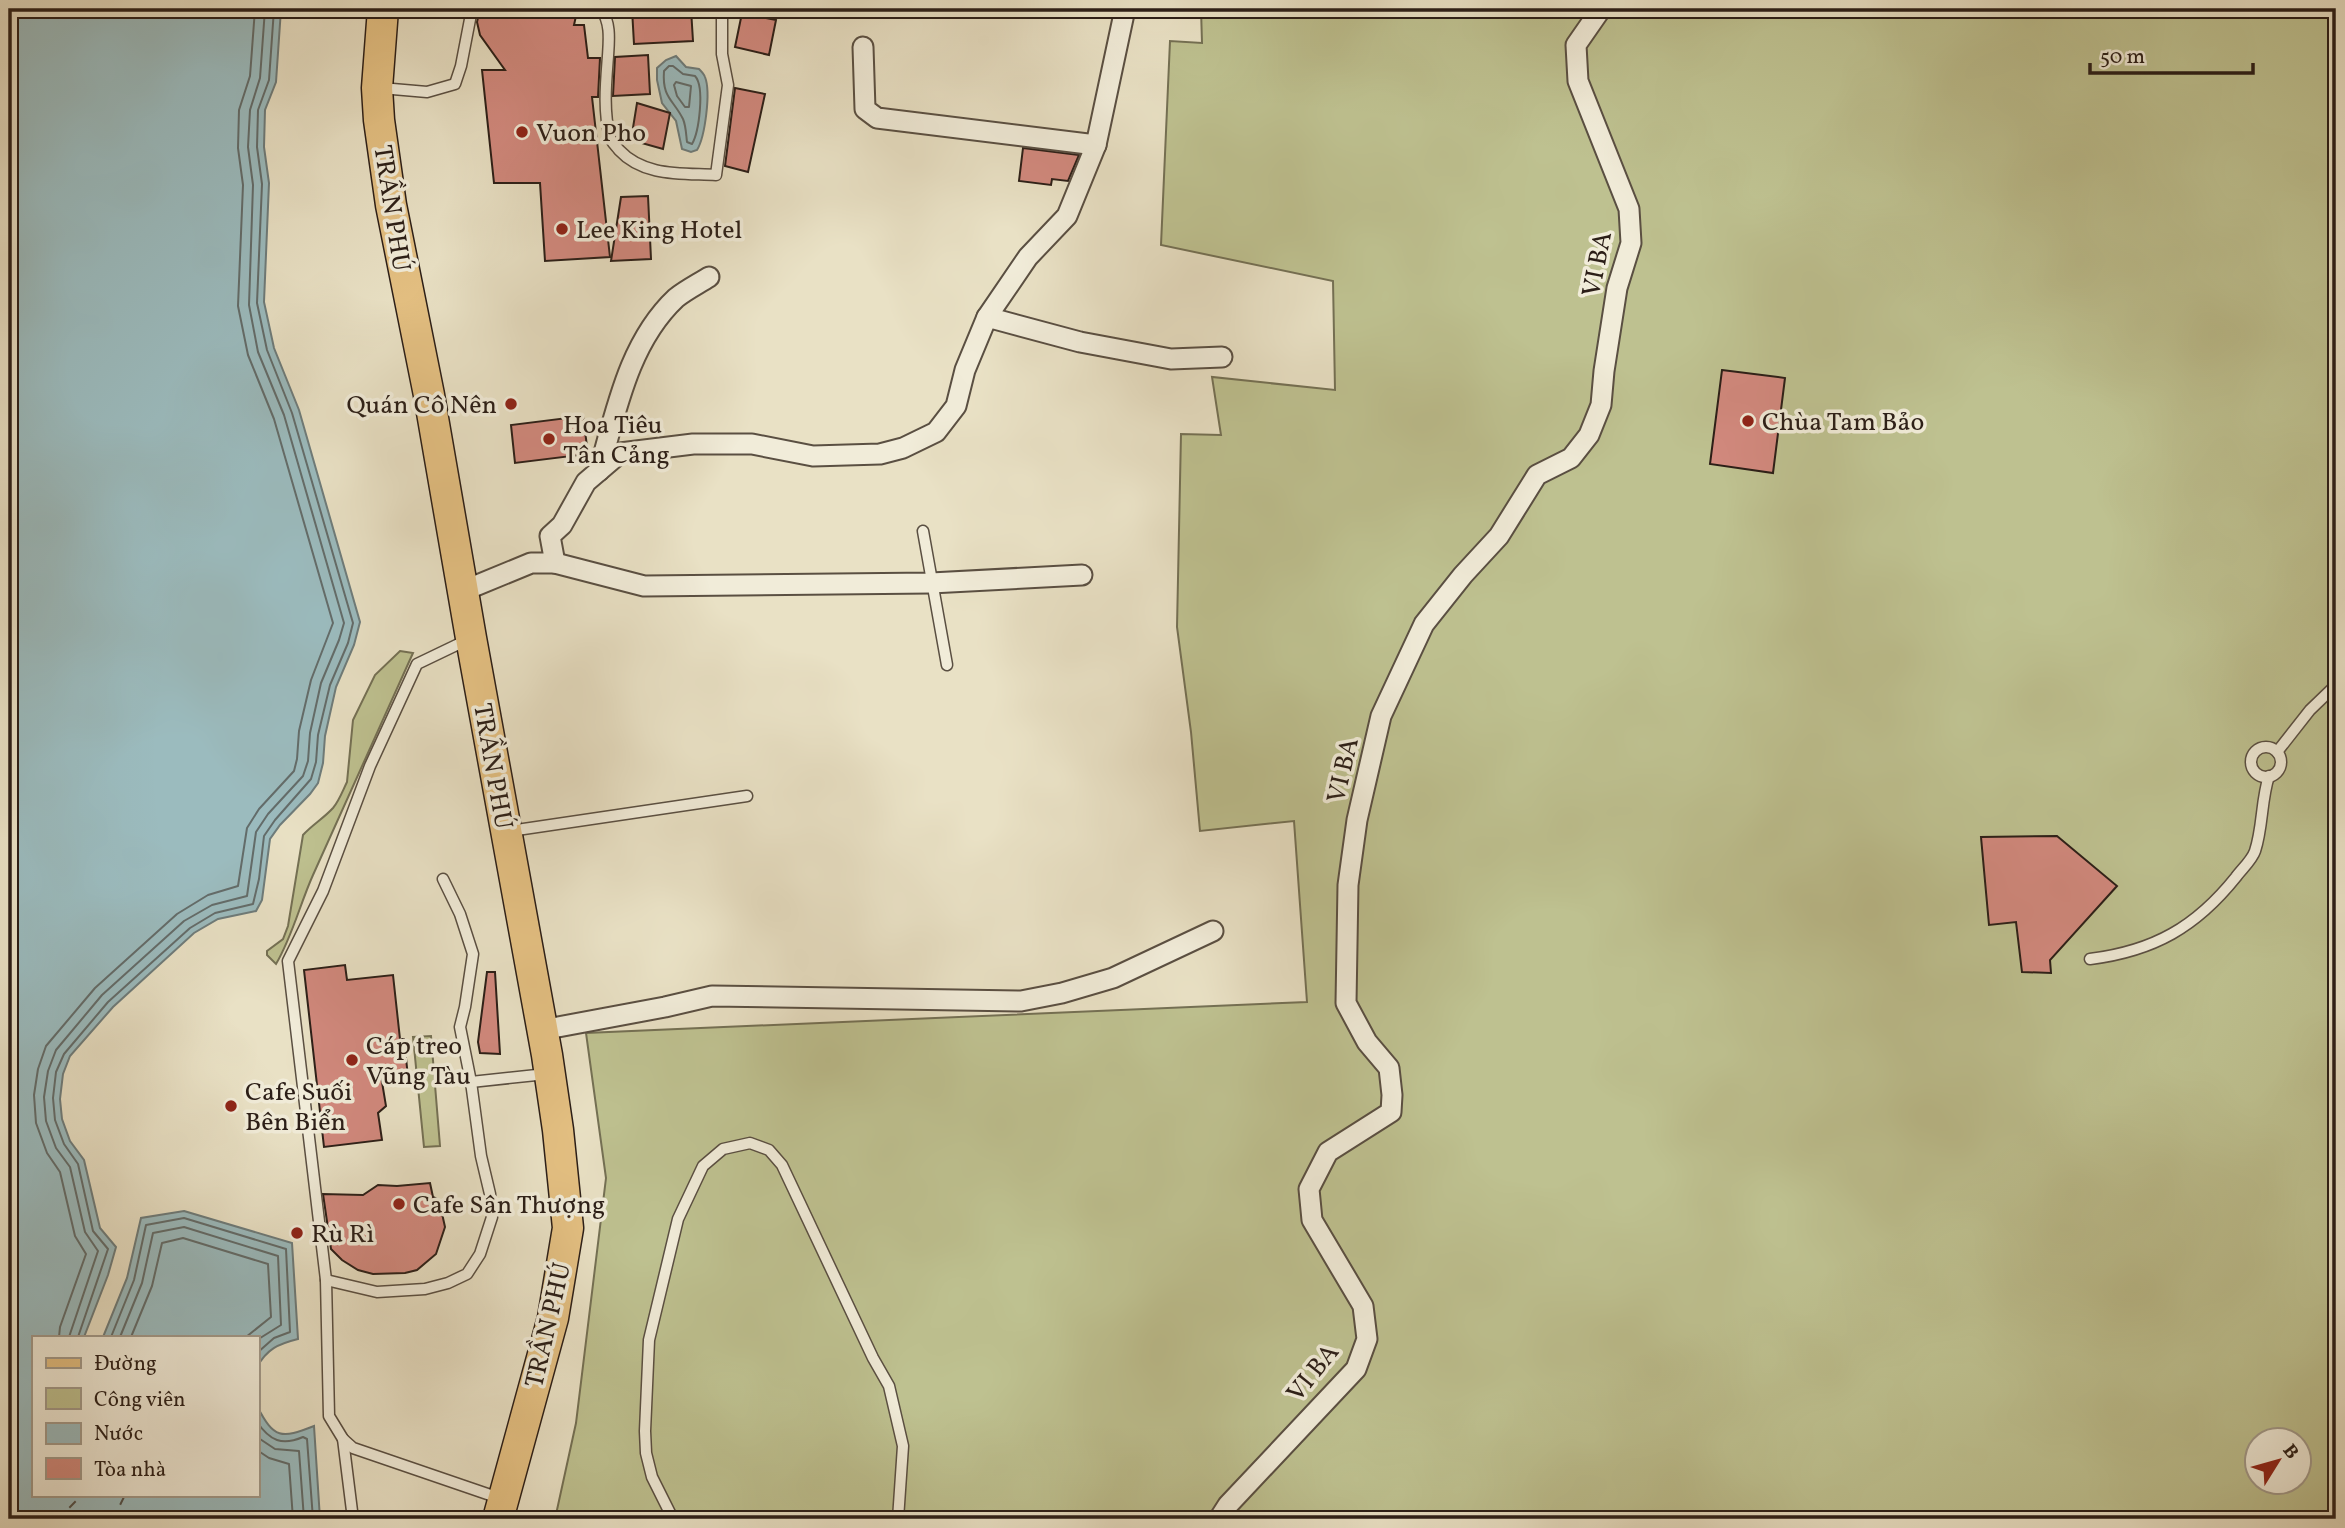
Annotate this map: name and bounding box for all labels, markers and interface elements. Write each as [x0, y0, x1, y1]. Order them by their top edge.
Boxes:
scale bar [2090, 32, 2252, 76]
text: 50 m [2100, 43, 2145, 72]
place label: Vuon Pho [536, 116, 646, 152]
marker: Vuon Pho [514, 124, 530, 140]
street label: TRẦN PHÚ [363, 142, 420, 274]
place label: Lee King Hotel [576, 213, 742, 249]
marker: Lee King Hotel [554, 221, 570, 237]
street label: VI BA [1574, 229, 1622, 300]
place label: Quán Cô Nên [347, 388, 497, 424]
marker: Quán Cô Nên [503, 396, 519, 412]
place label: Chùa Tam Bảo [1762, 405, 1924, 441]
place label: Hoa Tiêu Tân Cảng [563, 408, 670, 474]
marker: Chùa Tam Bảo [1740, 413, 1756, 429]
marker: Hoa Tiêu Tân Cảng [541, 431, 557, 447]
street label: TRẦN PHÚ [463, 700, 522, 832]
street label: VI BA [1319, 734, 1369, 807]
place label: Cáp treo Vũng Tàu [366, 1029, 471, 1095]
marker: Cáp treo Vũng Tàu [344, 1052, 360, 1068]
place label: Cafe Suối Bên Biển [245, 1075, 352, 1141]
marker: Cafe Suối Bên Biển [223, 1098, 239, 1114]
place label: Cafe Sân Thượng [413, 1188, 605, 1224]
marker: Cafe Sân Thượng [391, 1196, 407, 1212]
place label: Rù Rì [311, 1217, 374, 1253]
marker: Rù Rì [289, 1225, 305, 1241]
street label: TRẦN PHÚ [516, 1259, 581, 1392]
legend [32, 1336, 259, 1496]
street label: VI BA [1279, 1336, 1348, 1410]
text: Đường [94, 1350, 157, 1379]
text: Công viên [94, 1386, 186, 1415]
text: Nước [94, 1420, 143, 1449]
north arrow [2244, 1426, 2314, 1496]
text: B [2276, 1439, 2304, 1465]
text: Tòa nhà [94, 1456, 166, 1485]

